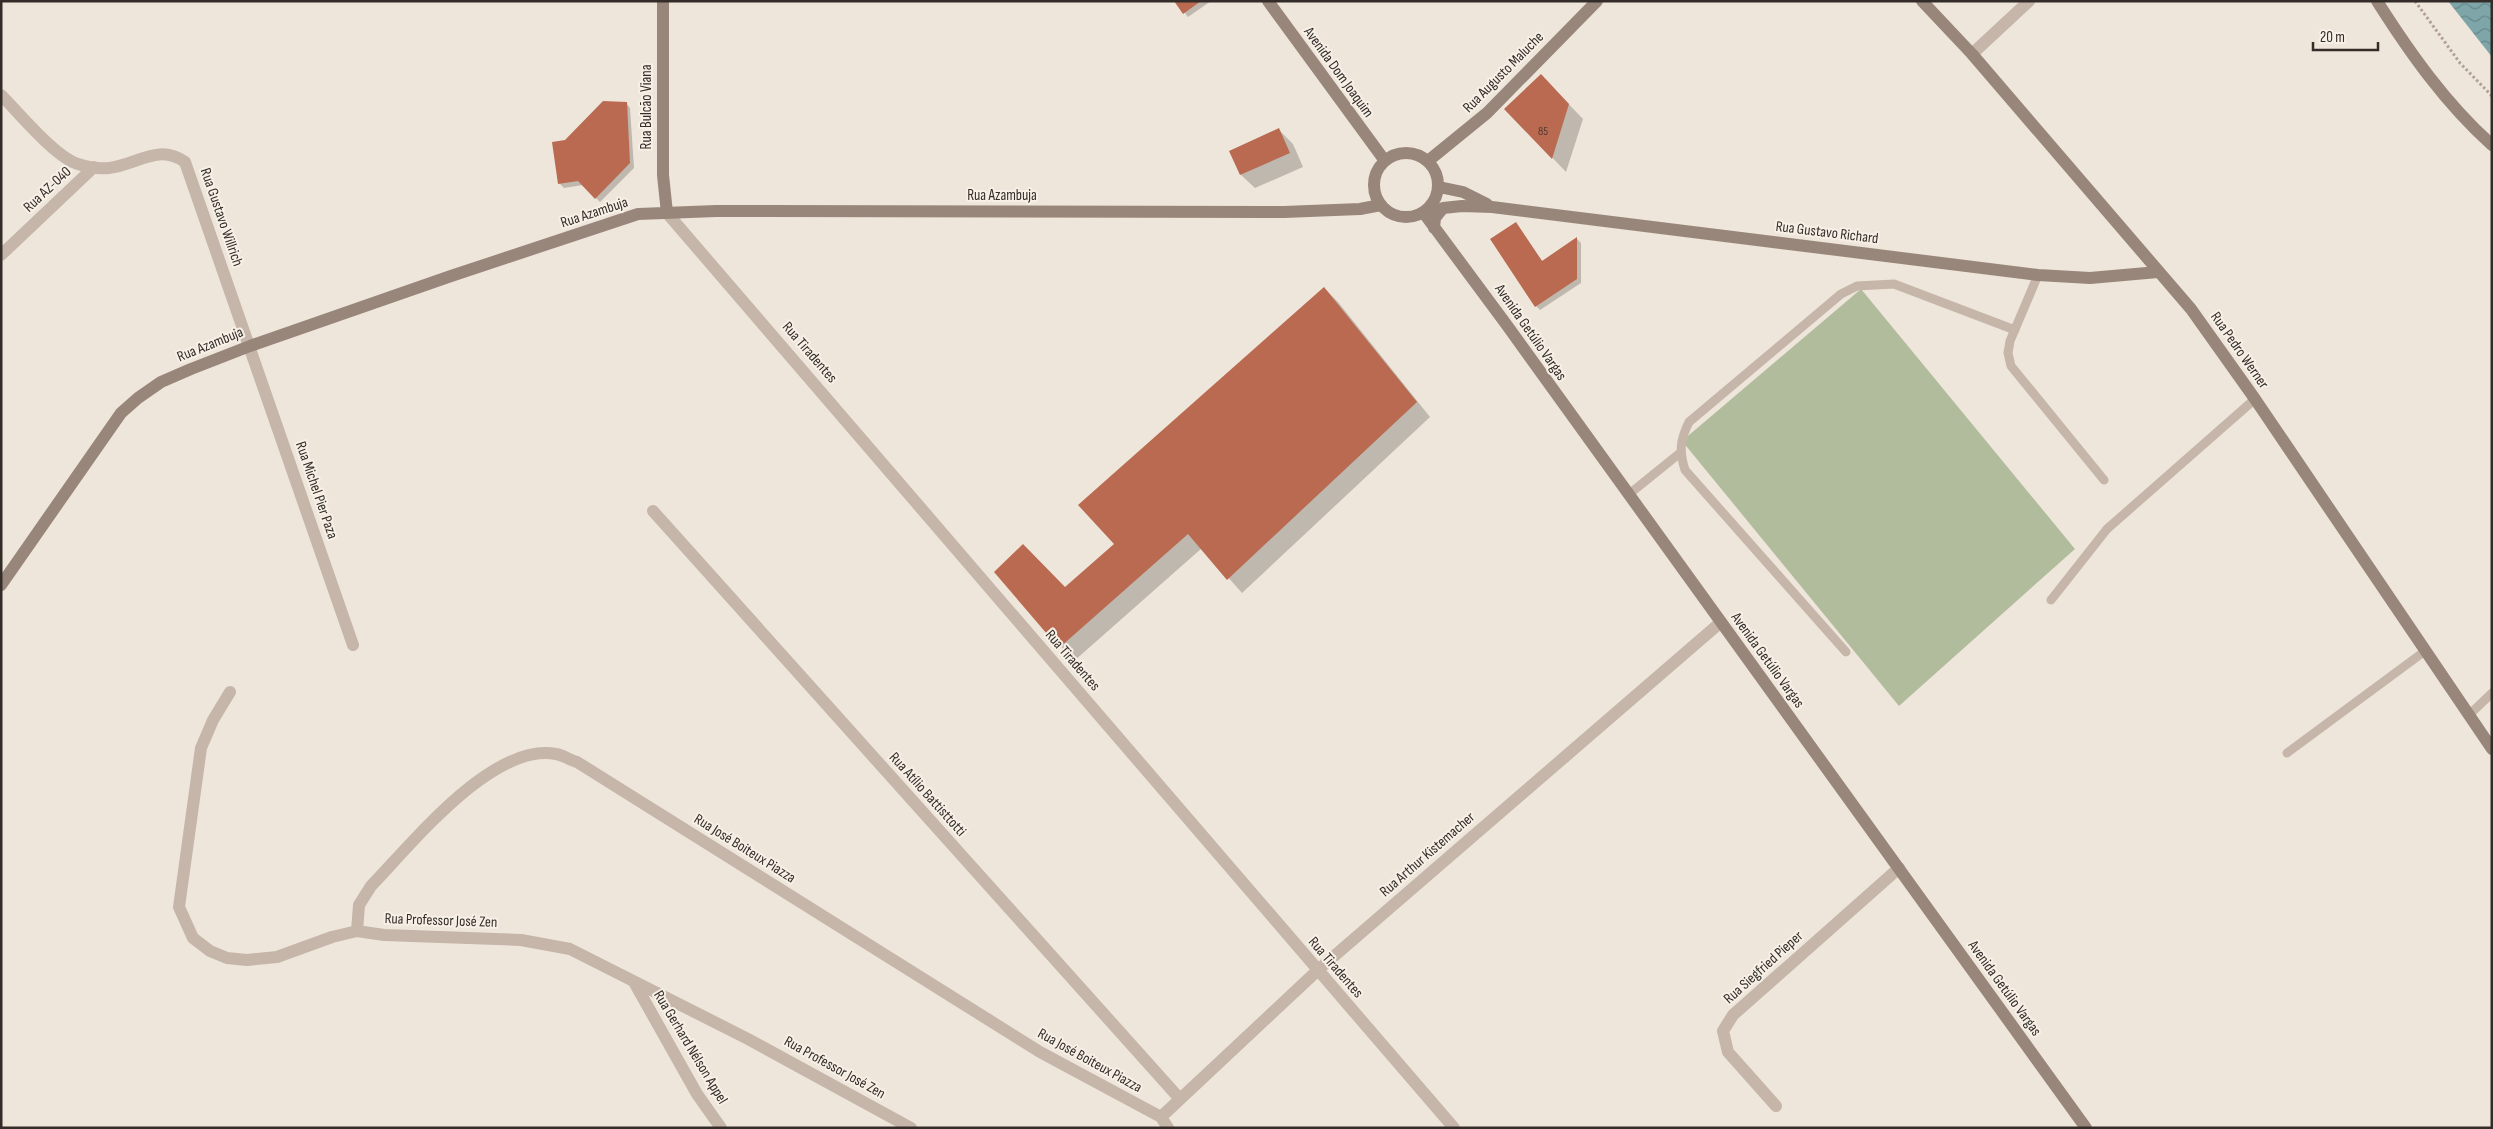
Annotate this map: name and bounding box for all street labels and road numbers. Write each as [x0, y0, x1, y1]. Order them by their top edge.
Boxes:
street label: Avenida Dom Joaquim [1299, 23, 1378, 121]
street label: Rua Augusto Maluche [1459, 28, 1548, 117]
street label: Rua Bulcão Viana [637, 64, 656, 149]
street label: Rua AZ-040 [19, 162, 75, 216]
street label: Rua Gustavo Willrich [196, 166, 247, 269]
street label: Rua Azambuja [967, 186, 1037, 205]
street label: Rua Azambuja [558, 193, 630, 232]
street label: Rua Gustavo Richard [1775, 217, 1879, 248]
street label: Avenida Getúlio Vargas [1490, 280, 1571, 384]
street label: Rua Pedro Werner [2206, 308, 2273, 393]
street label: Rua Tiradentes [778, 318, 841, 387]
street label: Rua Azambuja [174, 323, 246, 366]
street label: Rua Michel Pier Paza [291, 439, 342, 541]
street label: Avenida Getúlio Vargas [1726, 608, 1809, 712]
street label: Rua Tiradentes [1041, 626, 1104, 695]
street label: Rua Atílio Battisttotti [885, 748, 971, 840]
street label: Rua Arthur Kistemacher [1376, 807, 1479, 901]
street label: Rua José Boiteux Piazza [690, 810, 799, 887]
street label: Rua Professor José Zen [384, 909, 498, 932]
street label: Rua Siegfried Pieper [1720, 926, 1808, 1008]
street label: Rua Tiradentes [1304, 933, 1367, 1002]
street label: Avenida Getúlio Vargas [1963, 936, 2046, 1040]
street label: Rua Gerhard Nélson Appel [649, 987, 732, 1107]
street label: Rua José Boiteux Piazza [1034, 1024, 1145, 1097]
street label: Rua Professor José Zen [781, 1032, 889, 1103]

